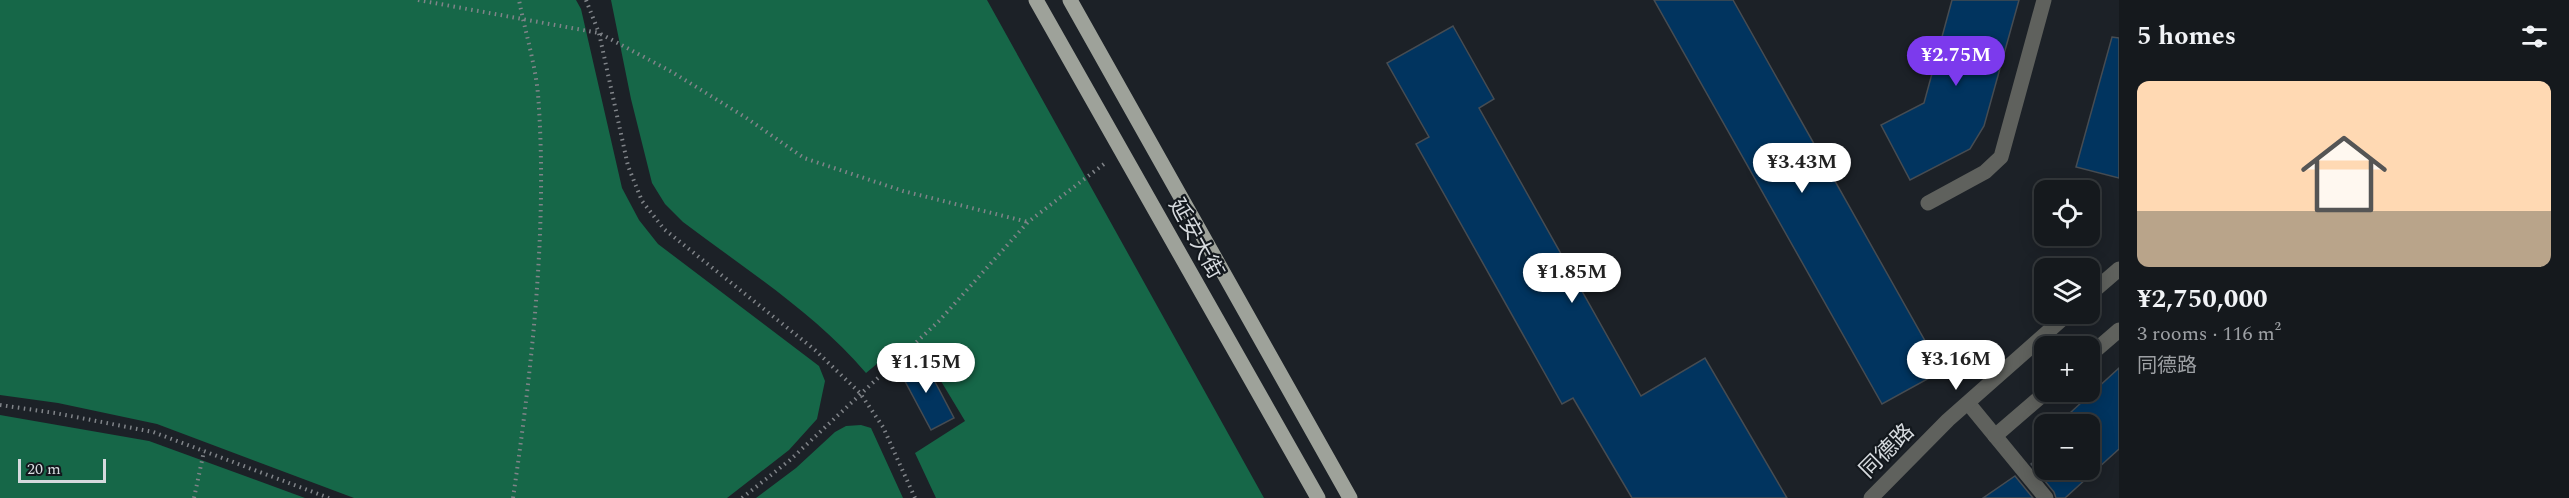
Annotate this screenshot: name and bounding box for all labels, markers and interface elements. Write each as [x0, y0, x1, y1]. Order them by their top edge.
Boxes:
text: 5 homes [2137, 16, 2236, 56]
icon: filters [2518, 20, 2551, 53]
pin: ¥2.75M [1907, 36, 2005, 87]
text: ¥2.75M [1921, 40, 1991, 70]
icon: home [2290, 120, 2398, 228]
pin: ¥3.43M [1753, 143, 1851, 194]
text: ¥3.43M [1767, 147, 1837, 177]
map controls [2034, 180, 2100, 480]
button: locate [2034, 180, 2100, 246]
street label: 延安大街 [1160, 192, 1231, 285]
pin: ¥1.85M [1523, 253, 1621, 304]
text: ¥1.85M [1537, 257, 1607, 287]
button: layers [2034, 258, 2100, 324]
text: ¥2,750,000 [2137, 279, 2268, 319]
text: 3 rooms · 116 m² [2137, 319, 2281, 349]
button: + [2034, 336, 2100, 402]
pin: ¥3.16M [1907, 340, 2005, 391]
pin: ¥1.15M [877, 343, 975, 394]
text: ¥3.16M [1921, 344, 1991, 374]
text: ¥1.15M [891, 347, 961, 377]
text: 同德路 [2137, 351, 2197, 381]
button: − [2034, 414, 2100, 480]
street label: 同德路 [1852, 416, 1922, 486]
scale bar [18, 456, 106, 484]
text: 20 m [27, 457, 61, 481]

